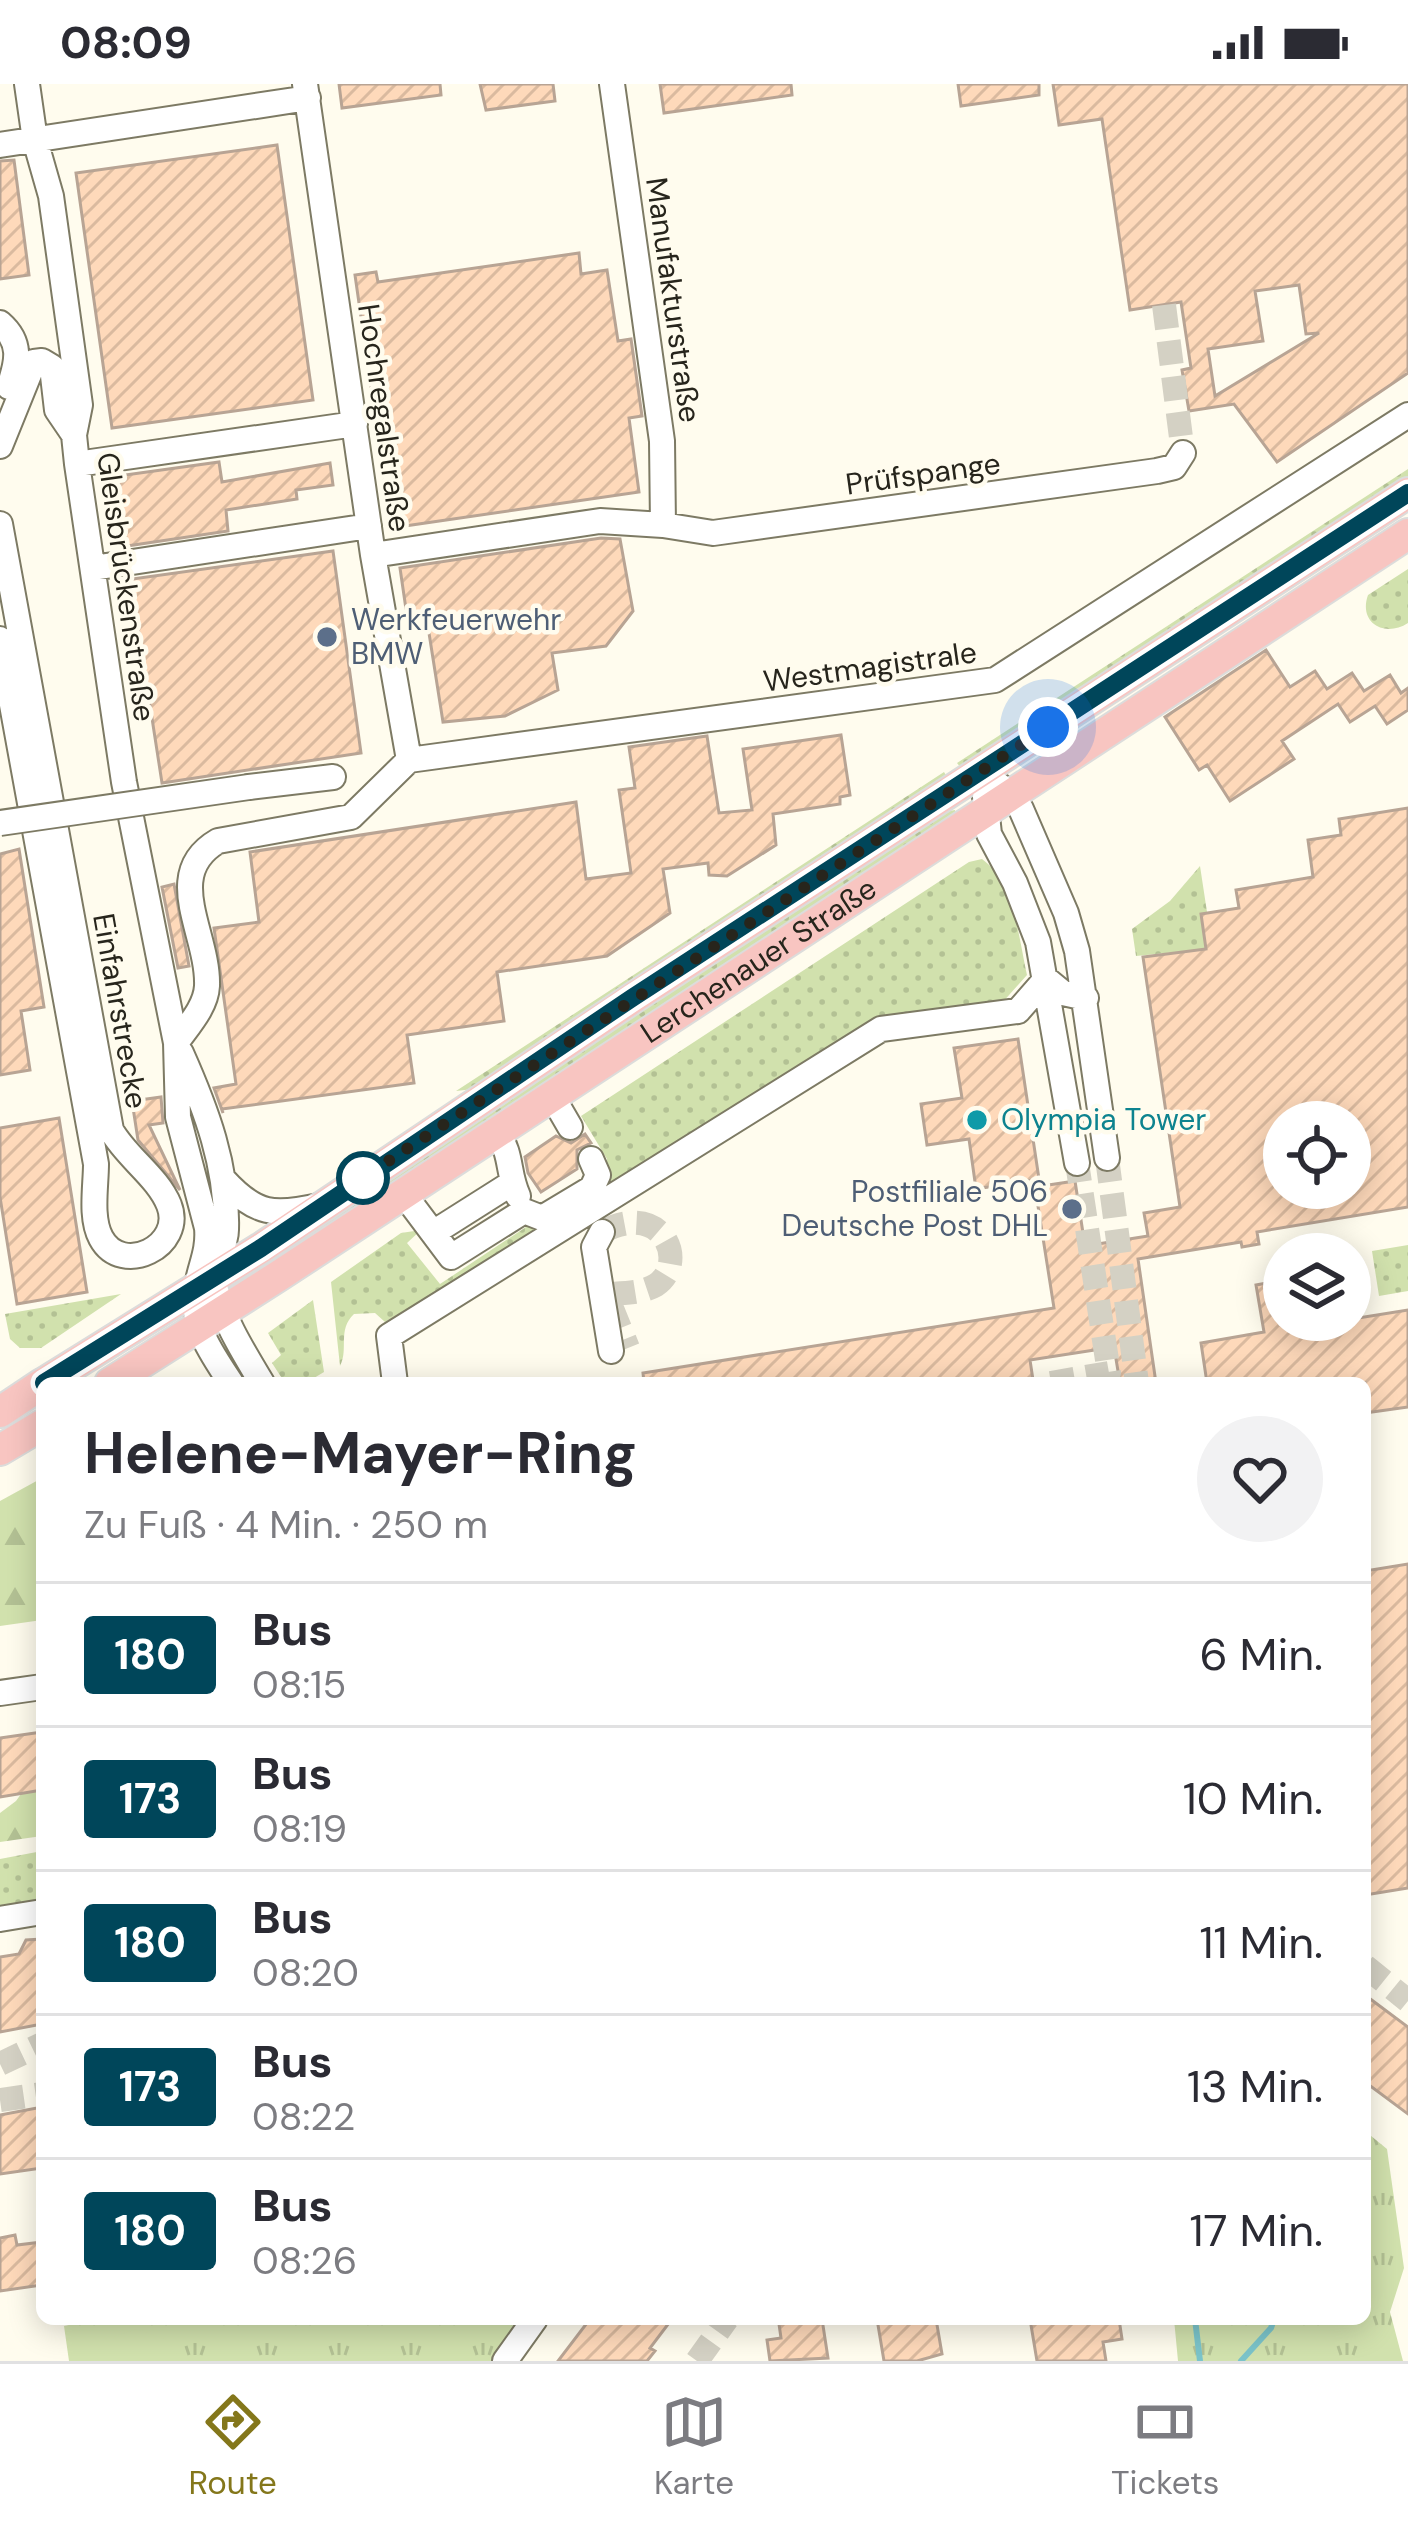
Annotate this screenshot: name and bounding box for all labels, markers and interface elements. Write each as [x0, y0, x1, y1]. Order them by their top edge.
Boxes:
text: 08:09 [60, 13, 192, 72]
street label: Manufakturstraße [637, 175, 710, 425]
street label: Hochregalstraße [349, 301, 420, 534]
street label: Prüfspange [843, 443, 1003, 504]
street label: Gleisbrückenstraße [88, 450, 165, 724]
place label: Werkfeuerwehr BMW [351, 600, 561, 673]
marker: Werkfeuerwehr BMW [314, 624, 340, 650]
street label: Westmagistrale [761, 632, 979, 701]
your location [1018, 697, 1078, 757]
street label: Lerchenauer Straße [633, 869, 884, 1052]
street label: Einfahrstrecke [84, 910, 157, 1112]
place label: Olympia Tower [1001, 1100, 1206, 1139]
map controls [1263, 1101, 1371, 1341]
button: locate [1263, 1101, 1371, 1209]
marker: Olympia Tower [964, 1107, 990, 1133]
unlabelled marker [338, 1153, 388, 1203]
place label: Postfiliale 506 Deutsche Post DHL [782, 1172, 1048, 1245]
marker: Postfiliale 506 Deutsche Post DHL [1059, 1196, 1085, 1222]
button: layers [1263, 1233, 1371, 1341]
text: Helene-Mayer-Ring [84, 1416, 637, 1491]
button: heart [1197, 1416, 1323, 1542]
text: Zu Fuß · 4 Min. · 250 m [84, 1499, 488, 1550]
text: Bus [252, 1600, 332, 1659]
text: 6 Min. [1199, 1625, 1323, 1684]
text: 180 [114, 1627, 186, 1682]
text: 08:15 [252, 1659, 346, 1710]
text: Bus [252, 1744, 332, 1803]
text: 10 Min. [1183, 1769, 1323, 1828]
text: 173 [119, 1771, 181, 1826]
text: 08:19 [252, 1803, 347, 1854]
text: Bus [252, 1888, 332, 1947]
text: 11 Min. [1200, 1913, 1323, 1972]
text: 180 [114, 1915, 186, 1970]
text: 08:20 [252, 1947, 359, 1998]
text: Bus [252, 2032, 332, 2091]
text: 13 Min. [1187, 2057, 1323, 2116]
text: 173 [119, 2059, 181, 2114]
text: 08:22 [252, 2091, 355, 2142]
text: Bus [252, 2176, 332, 2235]
text: 17 Min. [1190, 2201, 1323, 2260]
text: 180 [114, 2203, 186, 2258]
text: 08:26 [252, 2235, 357, 2286]
tab: Route [189, 2389, 277, 2504]
tab: Karte [654, 2389, 734, 2504]
tab: Tickets [1111, 2389, 1219, 2504]

